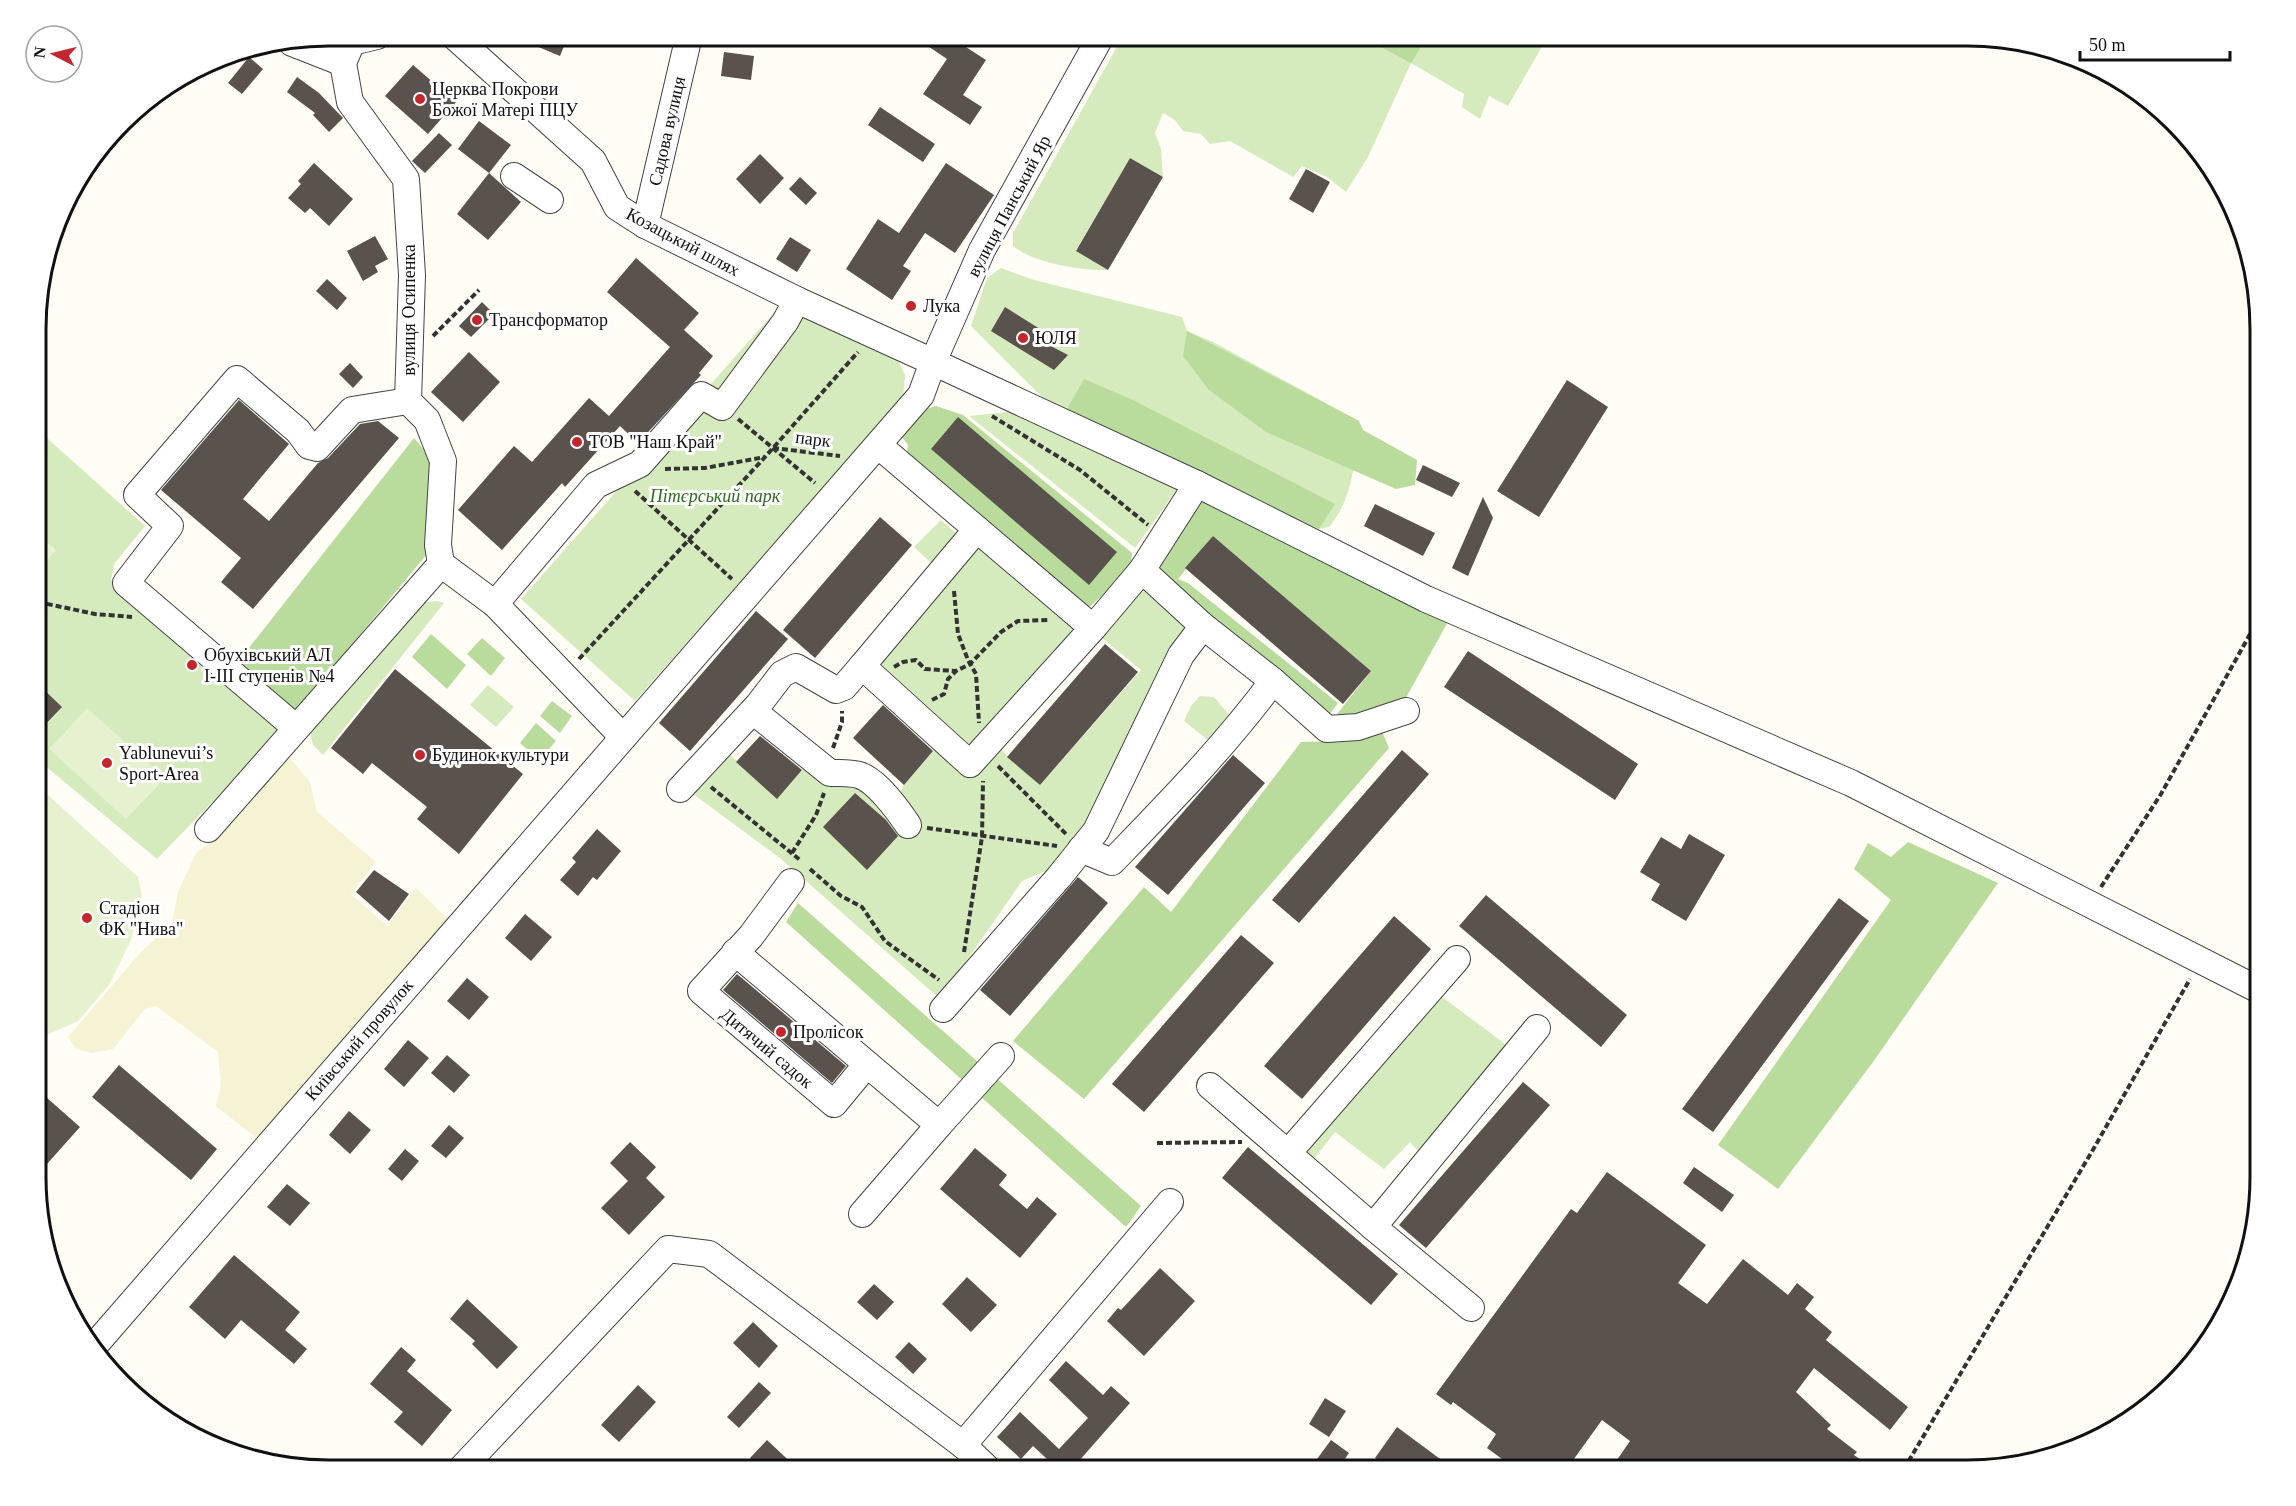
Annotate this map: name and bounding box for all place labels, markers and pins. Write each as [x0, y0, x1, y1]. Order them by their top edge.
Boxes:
place label: Церква Покрови Божої Матері ПЦУ [432, 79, 578, 120]
marker: Церква Покрови Божої Матері ПЦУ [413, 92, 427, 106]
place label: Лука [923, 296, 960, 316]
marker: Лука [904, 299, 918, 313]
place label: Трансформатор [489, 310, 608, 330]
marker: Трансформатор [470, 313, 484, 327]
place label: ЮЛЯ [1035, 328, 1077, 348]
marker: ЮЛЯ [1016, 331, 1030, 345]
place label: ТОВ "Наш Край" [589, 432, 722, 452]
marker: ТОВ "Наш Край" [570, 435, 584, 449]
place label: Обухівський АЛ І-ІІІ ступенів №4 [204, 645, 335, 686]
marker: Обухівський АЛ І-ІІІ ступенів №4 [185, 658, 199, 672]
place label: Yablunevui’s Sport-Area [119, 743, 213, 784]
place label: Будинок культури [432, 745, 569, 765]
marker: Будинок культури [413, 748, 427, 762]
marker: Yablunevui’s Sport-Area [100, 756, 114, 770]
place label: Стадіон ФК "Нива" [99, 898, 183, 939]
marker: Стадіон ФК "Нива" [80, 911, 94, 925]
place label: Пролісок [793, 1022, 864, 1042]
marker: Пролісок [774, 1025, 788, 1039]

